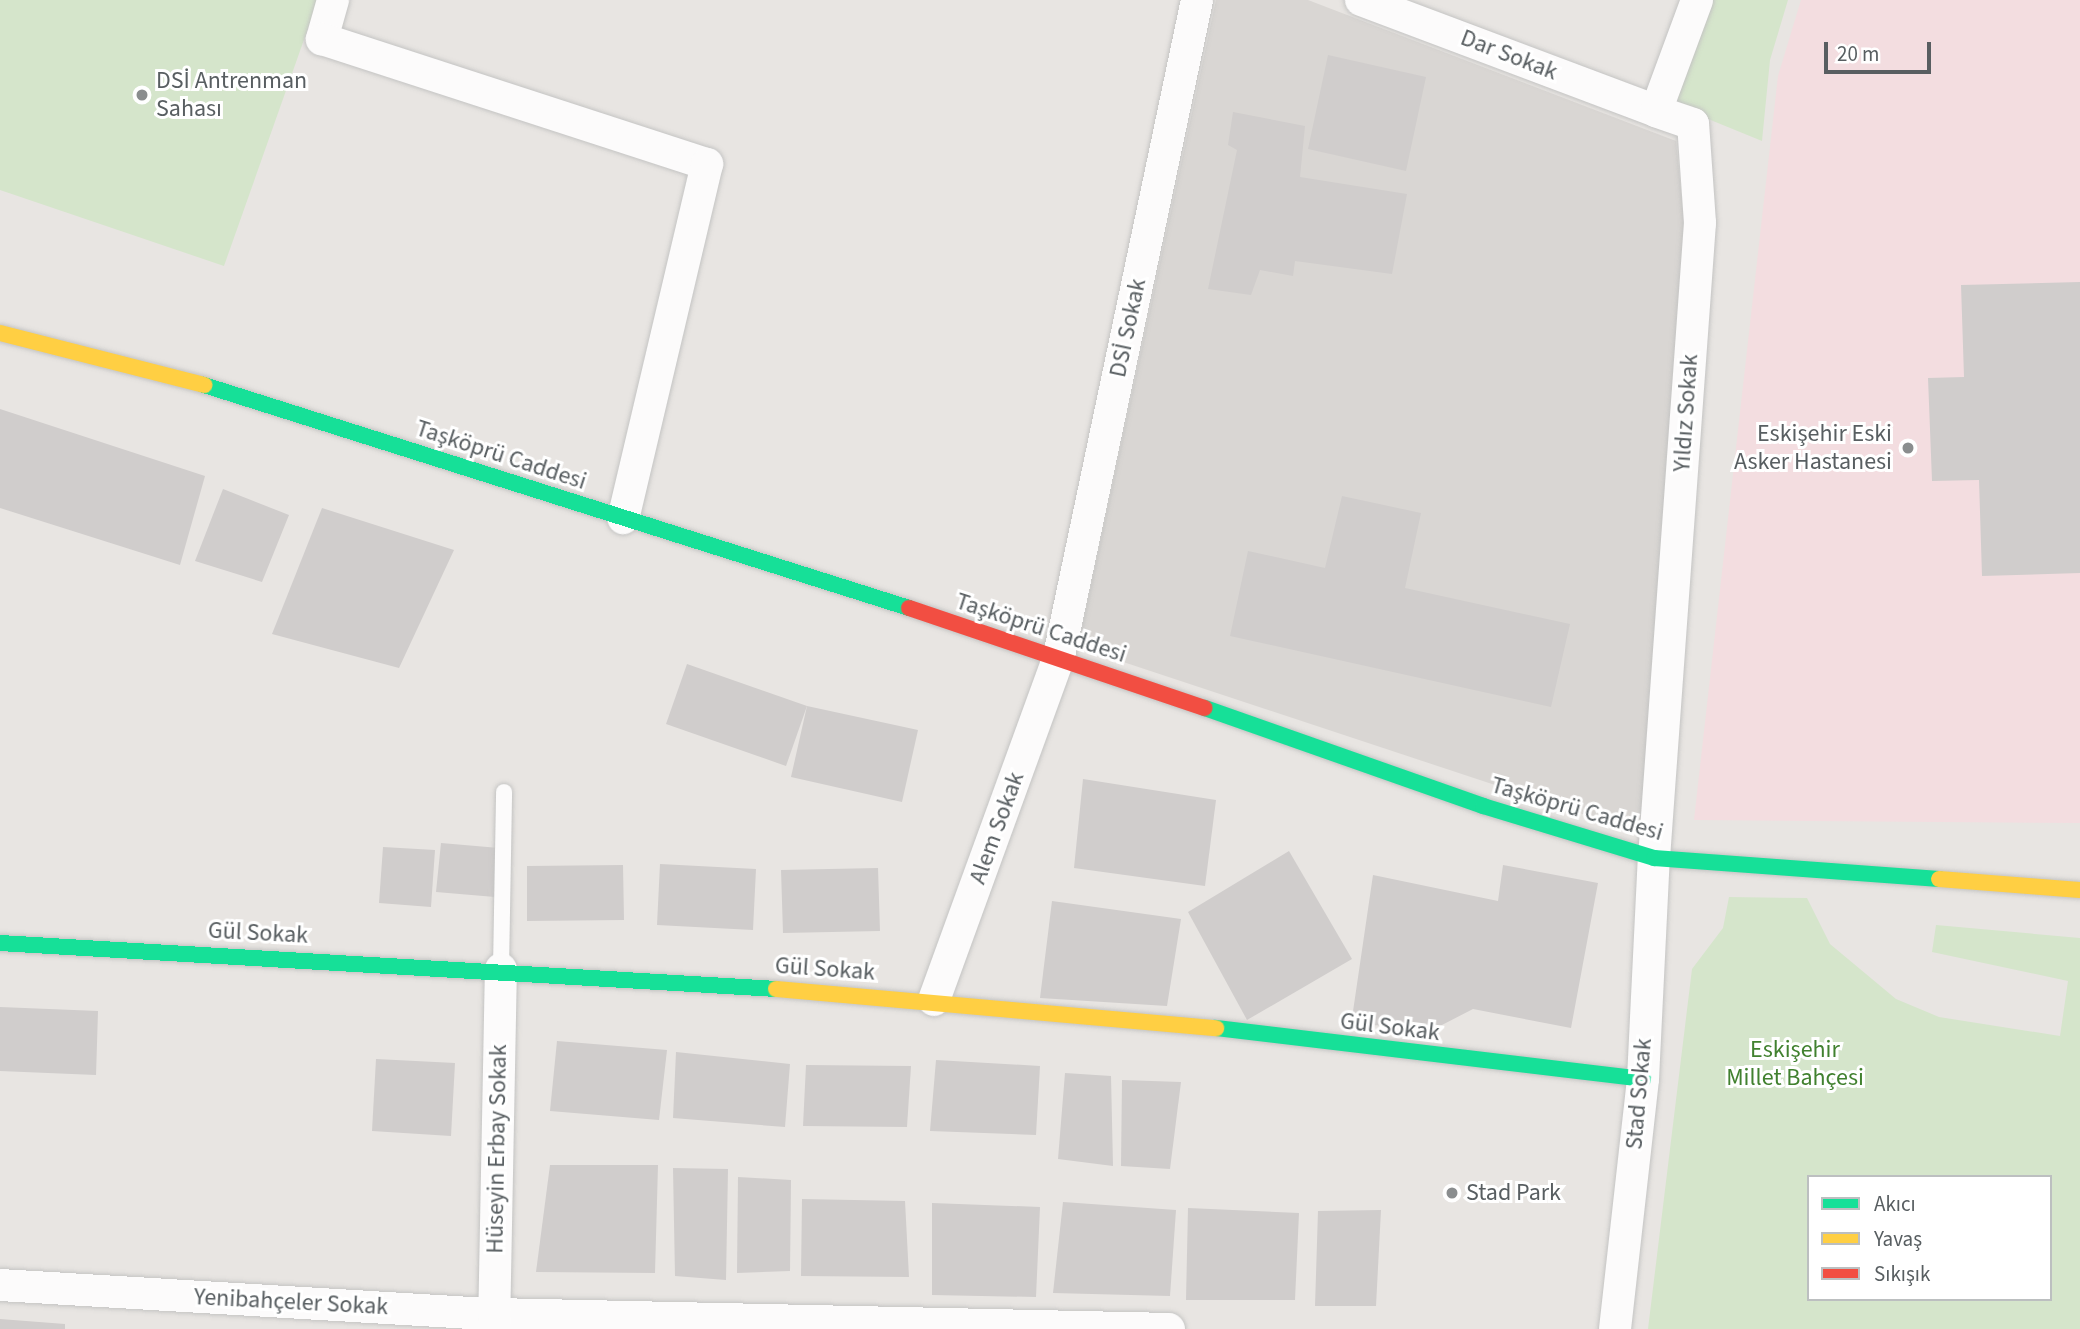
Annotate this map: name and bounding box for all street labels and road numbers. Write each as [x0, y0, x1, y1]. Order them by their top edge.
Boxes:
street label: Dar Sokak [1456, 23, 1562, 87]
street label: DSİ Sokak [1104, 276, 1152, 380]
street label: Yıldız Sokak [1668, 353, 1704, 473]
street label: Taşköprü Caddesi [412, 414, 590, 496]
street label: Taşköprü Caddesi [952, 587, 1130, 669]
street label: Alem Sokak [963, 768, 1031, 888]
street label: Taşköprü Caddesi [1488, 771, 1666, 847]
street label: Gül Sokak [207, 916, 309, 950]
street label: Gül Sokak [774, 951, 876, 987]
street label: Gül Sokak [1339, 1007, 1441, 1047]
street label: Stad Sokak [1620, 1037, 1658, 1151]
street label: Hüseyin Erbay Sokak [481, 1044, 513, 1254]
street label: Yenibahçeler Sokak [193, 1283, 389, 1321]

